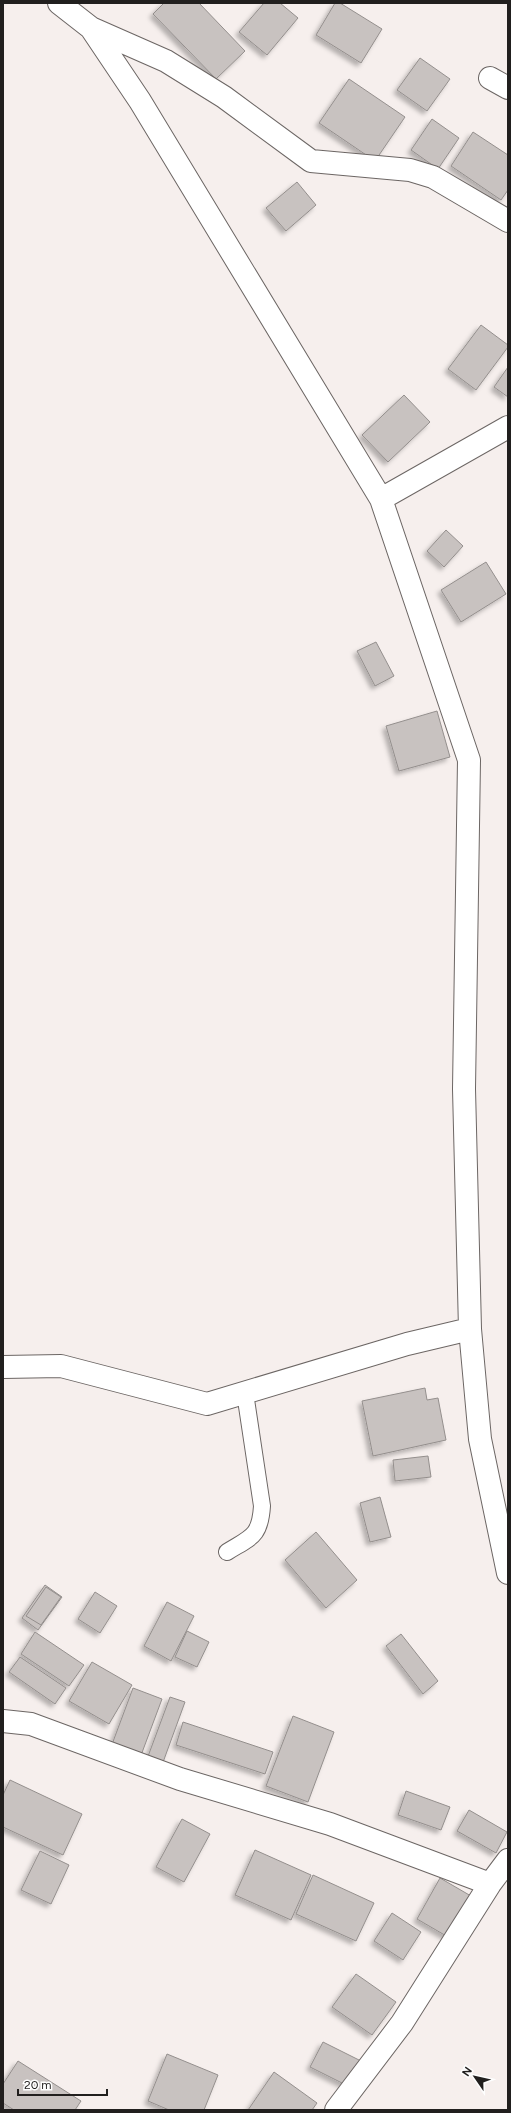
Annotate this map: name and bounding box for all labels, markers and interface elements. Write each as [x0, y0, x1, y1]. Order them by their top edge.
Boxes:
north arrow [455, 2057, 495, 2097]
text: N [459, 2065, 475, 2079]
scale bar [18, 2071, 107, 2097]
text: 20 m [24, 2078, 52, 2092]

